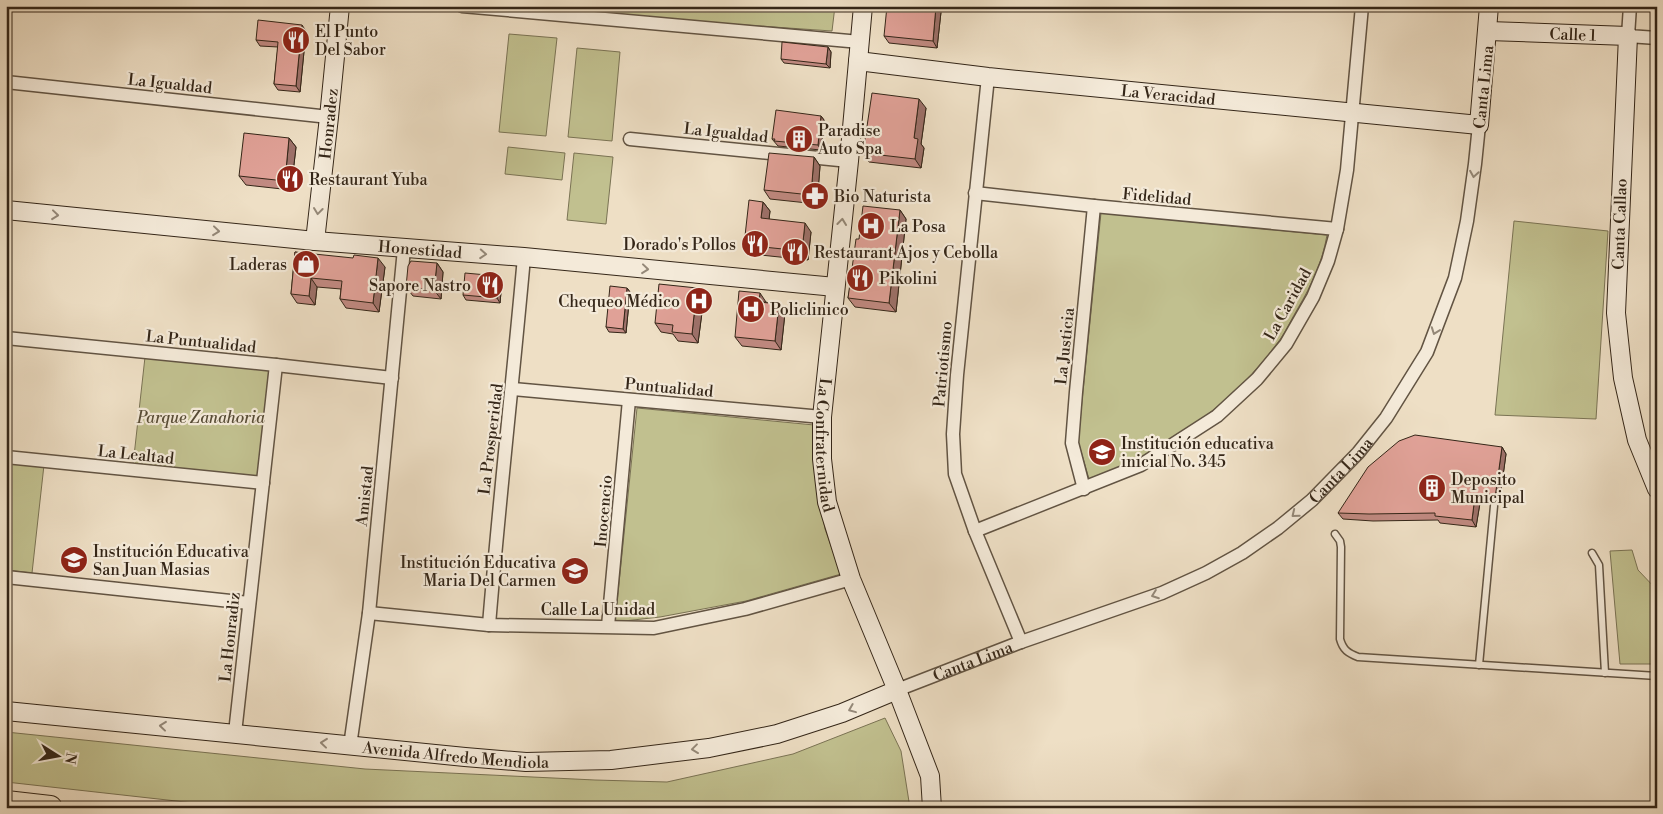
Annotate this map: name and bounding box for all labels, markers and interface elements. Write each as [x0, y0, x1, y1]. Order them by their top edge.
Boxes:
place label: El Punto Del Sabor [315, 22, 386, 60]
street label: Calle 1 [1549, 24, 1597, 46]
restaurant icon: El Punto Del Sabor [281, 25, 311, 55]
street label: Canta Lima [1470, 43, 1498, 130]
street label: La Igualdad [127, 70, 213, 98]
street label: La Veracidad [1120, 81, 1216, 110]
street label: Honradez [315, 87, 343, 160]
street label: La Igualdad [683, 119, 769, 147]
place label: Paradise Auto Spa [817, 121, 883, 159]
building icon: Paradise Auto Spa [784, 124, 814, 154]
restaurant icon: Restaurant Yuba [275, 164, 305, 194]
place label: Restaurant Yuba [309, 170, 428, 190]
one-way arrow [1469, 170, 1479, 178]
street label: Canta Callao [1608, 178, 1632, 270]
pharmacy icon: Bio Naturista [800, 181, 830, 211]
street label: Fidelidad [1122, 184, 1192, 210]
place label: Bio Naturista [833, 187, 932, 207]
one-way arrow [313, 208, 324, 216]
one-way arrow [51, 209, 59, 220]
hospital icon: La Posa [856, 211, 886, 241]
one-way arrow [836, 217, 847, 225]
place label: La Posa [890, 217, 947, 237]
one-way arrow [213, 226, 221, 237]
restaurant icon: Dorado's Pollos [740, 229, 770, 259]
place label: Dorado's Pollos [623, 235, 736, 255]
street label: Honestidad [377, 237, 463, 263]
restaurant icon: Restaurant Ajos y Cebolla [780, 237, 810, 267]
place label: Restaurant Ajos y Cebolla [814, 243, 999, 263]
one-way arrow [479, 248, 487, 259]
shop icon: Laderas [291, 249, 321, 279]
place label: Laderas [229, 255, 287, 275]
one-way arrow [641, 263, 649, 274]
restaurant icon: Pikolini [845, 263, 875, 293]
street label: La Caridad [1260, 265, 1316, 344]
place label: Pikolini [879, 269, 937, 289]
restaurant icon: Sapore Nastro [475, 270, 505, 300]
place label: Sapore Nastro [369, 276, 471, 296]
hospital icon: Chequeo Médico [684, 286, 714, 316]
place label: Chequeo Médico [558, 292, 680, 312]
hospital icon: Policlinico [736, 294, 766, 324]
place label: Policlinico [770, 300, 849, 320]
street label: La Justicia [1051, 306, 1079, 386]
street label: Patriotismo [929, 320, 957, 408]
street label: La Puntualidad [145, 326, 257, 358]
one-way arrow [1431, 326, 1441, 335]
street label: Puntualidad [624, 374, 714, 402]
street label: La Confraternidad [811, 377, 839, 515]
street label: La Prosperidad [474, 382, 508, 496]
park label: Parque Zanahoria [136, 408, 265, 428]
street label: Canta Lima [1305, 433, 1378, 508]
place label: Institución educativa inicial No. 345 [1121, 434, 1275, 472]
school or university icon: Institución educativa inicial No. 345 [1087, 437, 1117, 467]
street label: La Lealtad [97, 441, 175, 469]
street label: Amistad [352, 465, 378, 528]
place label: Deposito Municipal [1451, 470, 1525, 508]
building icon: Deposito Municipal [1417, 473, 1447, 503]
street label: Inocencio [591, 474, 617, 548]
one-way arrow [1292, 508, 1301, 516]
place label: Institución Educativa San Juan Masias [93, 542, 250, 580]
school or university icon: Institución Educativa San Juan Masias [59, 545, 89, 575]
place label: Institución Educativa Maria Del Carmen [400, 553, 557, 591]
school or university icon: Institución Educativa Maria Del Carmen [560, 556, 590, 586]
one-way arrow [1152, 589, 1160, 599]
street label: La Honradiz [215, 591, 245, 683]
street label: Calle La Unidad [541, 600, 655, 620]
street label: Canta Lima [930, 637, 1017, 686]
one-way arrow [848, 702, 857, 713]
one-way arrow [158, 721, 166, 732]
north arrow [32, 732, 82, 782]
one-way arrow [320, 738, 328, 749]
street label: Avenida Alfredo Mendiola [361, 738, 550, 773]
one-way arrow [691, 743, 699, 754]
text: N [60, 751, 80, 765]

